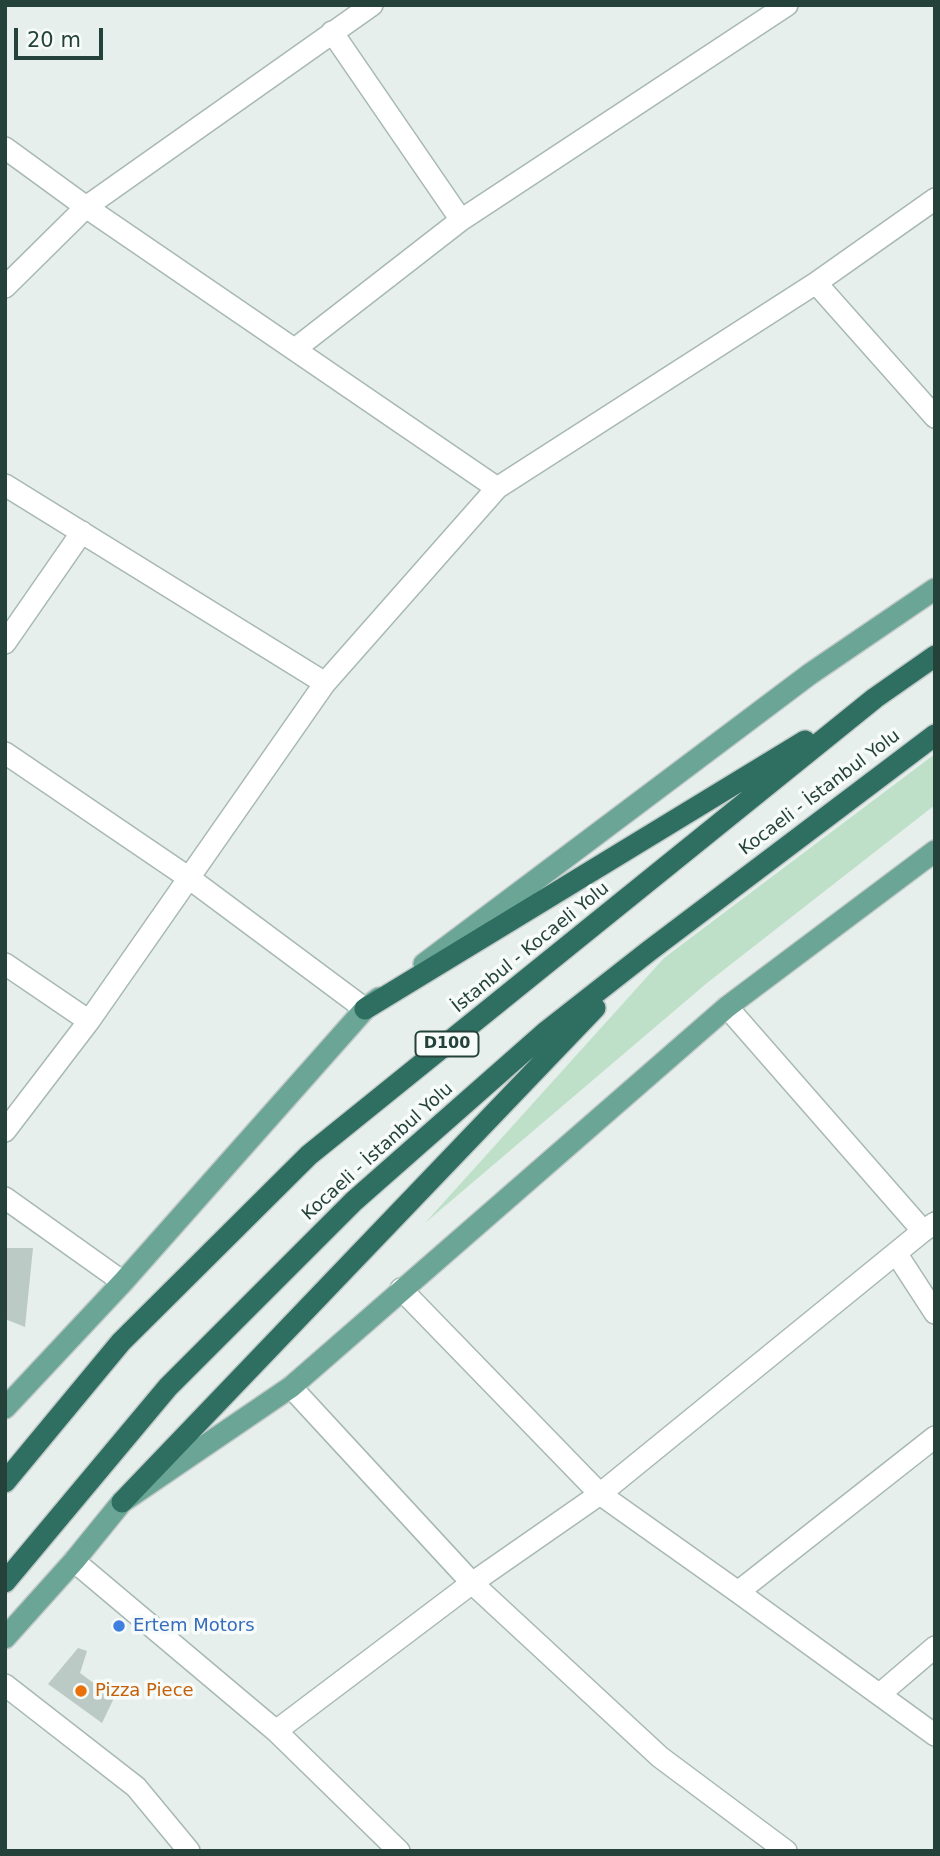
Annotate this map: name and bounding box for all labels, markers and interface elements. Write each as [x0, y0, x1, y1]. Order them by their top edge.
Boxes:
scale bar [18, 14, 107, 58]
text: 20 m [27, 28, 81, 52]
street label: Kocaeli - İstanbul Yolu [735, 726, 905, 860]
street label: İstanbul - Kocaeli Yolu [448, 878, 614, 1018]
road number: D100 [416, 1032, 478, 1056]
street label: Kocaeli - İstanbul Yolu [298, 1079, 458, 1225]
place label: Ertem Motors [133, 1615, 255, 1637]
marker: Ertem Motors [111, 1618, 127, 1634]
place label: Pizza Piece [95, 1680, 194, 1702]
marker: Pizza Piece [73, 1683, 89, 1699]

